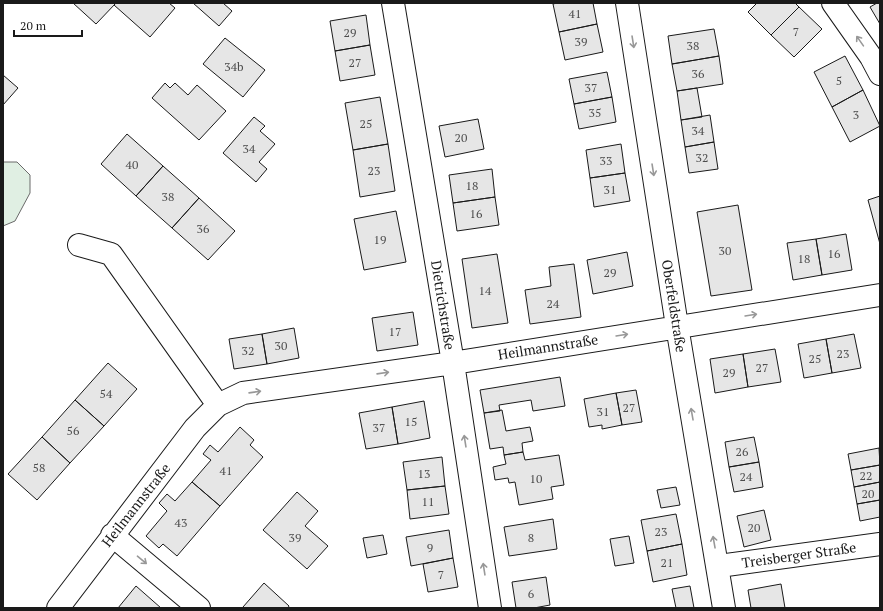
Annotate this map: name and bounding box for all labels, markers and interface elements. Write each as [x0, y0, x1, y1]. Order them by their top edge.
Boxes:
house number: 41 [569, 6, 581, 21]
scale bar [14, 12, 82, 38]
text: 20 m [20, 18, 47, 33]
house number: 7 [793, 24, 799, 39]
house number: 29 [344, 25, 356, 40]
house number: 39 [575, 34, 587, 49]
one-way arrow [629, 35, 637, 48]
one-way arrow [856, 35, 864, 46]
house number: 38 [687, 38, 699, 53]
house number: 27 [349, 55, 361, 70]
house number: 34b [224, 59, 244, 74]
house number: 36 [692, 66, 705, 81]
house number: 5 [836, 73, 842, 88]
house number: 37 [585, 80, 597, 95]
house number: 35 [589, 105, 601, 120]
house number: 3 [853, 107, 859, 122]
house number: 25 [360, 116, 372, 131]
house number: 34 [692, 123, 705, 138]
house number: 20 [455, 130, 467, 145]
house number: 34 [243, 141, 256, 156]
house number: 32 [696, 150, 708, 165]
house number: 33 [600, 153, 612, 168]
house number: 40 [126, 157, 138, 172]
house number: 23 [368, 163, 380, 178]
one-way arrow [649, 163, 657, 176]
house number: 18 [466, 178, 478, 193]
house number: 31 [604, 182, 616, 197]
house number: 38 [162, 189, 174, 204]
house number: 16 [470, 206, 483, 221]
house number: 36 [197, 221, 210, 236]
house number: 19 [374, 232, 386, 247]
house number: 30 [719, 243, 731, 258]
house number: 16 [828, 246, 841, 261]
house number: 18 [798, 251, 810, 266]
street label: Oberfeldstraße [658, 258, 691, 354]
street label: Dietrichstraße [427, 259, 460, 351]
house number: 29 [604, 265, 616, 280]
house number: 14 [479, 283, 492, 298]
house number: 24 [547, 296, 560, 311]
one-way arrow [744, 311, 757, 319]
house number: 17 [389, 324, 401, 339]
street label: Heilmannstraße [496, 329, 599, 364]
one-way arrow [615, 331, 628, 339]
house number: 30 [275, 338, 287, 353]
house number: 32 [242, 343, 254, 358]
house number: 23 [837, 346, 849, 361]
house number: 25 [809, 351, 821, 366]
house number: 27 [756, 360, 768, 375]
house number: 29 [723, 365, 735, 380]
one-way arrow [376, 369, 389, 377]
house number: 54 [100, 386, 113, 401]
one-way arrow [248, 388, 261, 396]
house number: 27 [623, 400, 635, 415]
house number: 31 [597, 404, 609, 419]
one-way arrow [688, 408, 696, 421]
house number: 15 [405, 414, 417, 429]
house number: 37 [373, 420, 385, 435]
house number: 56 [67, 423, 80, 438]
one-way arrow [461, 435, 469, 448]
house number: 26 [736, 444, 749, 459]
street label: Heilmannstraße [97, 459, 174, 550]
house number: 58 [33, 460, 45, 475]
house number: 41 [220, 463, 232, 478]
house number: 13 [418, 466, 430, 481]
house number: 22 [860, 468, 872, 483]
house number: 24 [740, 469, 753, 484]
house number: 10 [530, 471, 542, 486]
house number: 20 [862, 486, 874, 501]
house number: 11 [422, 494, 434, 509]
house number: 43 [175, 515, 187, 530]
house number: 20 [748, 520, 760, 535]
house number: 23 [655, 524, 667, 539]
house number: 39 [289, 530, 301, 545]
house number: 8 [528, 530, 534, 545]
one-way arrow [710, 536, 718, 549]
street label: Treisberger Straße [741, 537, 857, 572]
house number: 9 [427, 540, 433, 555]
one-way arrow [137, 555, 147, 564]
house number: 21 [661, 555, 673, 570]
one-way arrow [480, 563, 488, 576]
house number: 7 [438, 567, 444, 582]
house number: 6 [528, 586, 535, 601]

